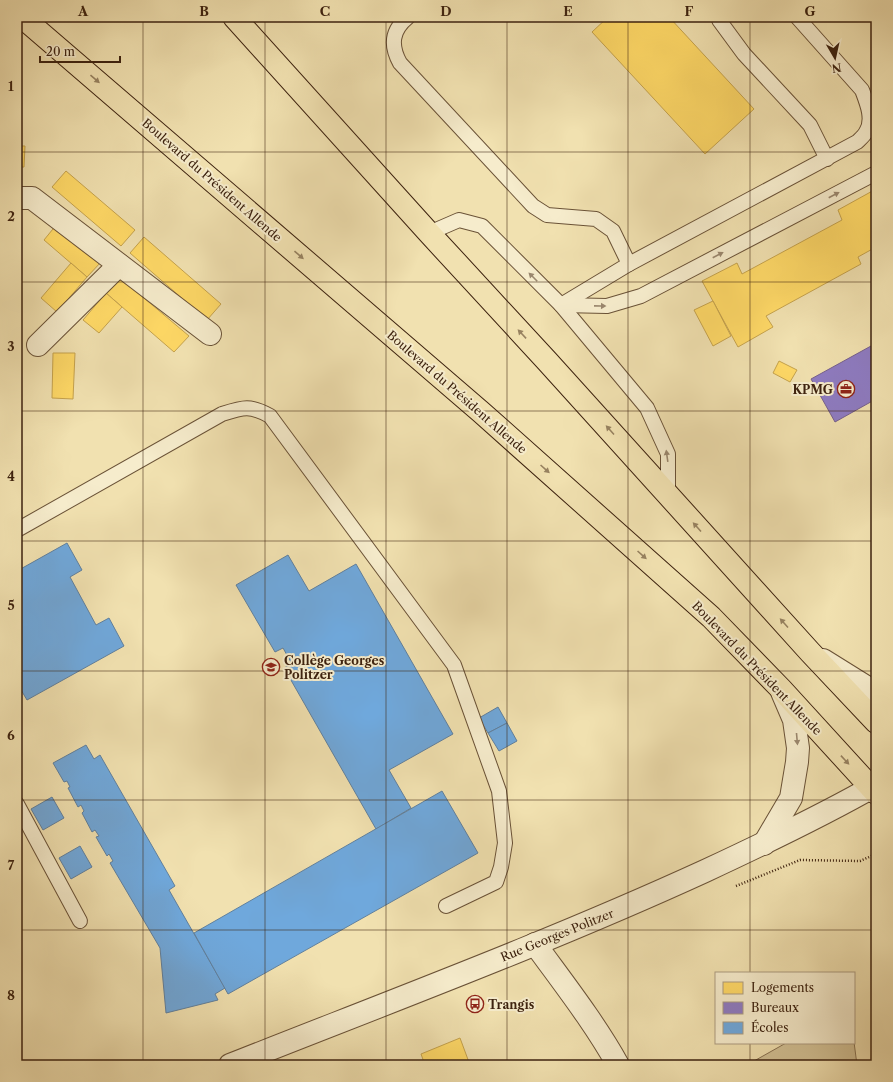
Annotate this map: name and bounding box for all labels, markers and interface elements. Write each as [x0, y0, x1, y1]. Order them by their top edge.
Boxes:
text: A [77, 3, 89, 19]
text: B [199, 3, 209, 19]
text: C [320, 3, 330, 19]
text: D [440, 3, 452, 19]
text: E [563, 3, 573, 19]
text: F [685, 3, 694, 19]
text: G [804, 3, 816, 19]
scale bar [40, 38, 120, 64]
north arrow [815, 38, 855, 78]
text: 20 m [46, 44, 75, 59]
text: N [830, 60, 842, 76]
one-way arrow [89, 74, 100, 83]
text: 1 [8, 78, 14, 94]
street label: Boulevard du Président Allende [139, 115, 285, 245]
one-way arrow [828, 192, 839, 198]
text: 2 [7, 208, 15, 224]
one-way arrow [293, 251, 304, 260]
one-way arrow [713, 252, 724, 259]
one-way arrow [528, 272, 538, 282]
one-way arrow [594, 302, 606, 309]
street label: Boulevard du Président Allende [384, 327, 530, 457]
one-way arrow [517, 329, 527, 339]
text: 3 [7, 338, 15, 354]
office icon: KPMG [836, 379, 856, 399]
place label: KPMG [793, 382, 833, 397]
one-way arrow [605, 425, 614, 436]
one-way arrow [664, 450, 670, 463]
one-way arrow [540, 464, 550, 474]
text: 4 [7, 468, 15, 484]
one-way arrow [692, 522, 701, 532]
one-way arrow [637, 551, 647, 560]
text: 5 [7, 597, 15, 613]
street label: Boulevard du Président Allende [689, 598, 825, 738]
one-way arrow [779, 618, 788, 629]
place label: Collège Georges Politzer [284, 653, 385, 682]
school or university icon: Collège Georges Politzer [261, 657, 281, 677]
text: 6 [7, 727, 15, 743]
one-way arrow [793, 733, 800, 745]
one-way arrow [840, 755, 849, 765]
text: 7 [8, 857, 15, 873]
street label: Rue Georges Politzer [498, 905, 616, 965]
legend [715, 972, 855, 1044]
text: Logements [751, 980, 814, 995]
text: 8 [7, 987, 15, 1003]
bus stop icon: Trangis [465, 994, 485, 1014]
place label: Trangis [488, 997, 535, 1012]
text: Bureaux [751, 1000, 799, 1015]
text: Écoles [751, 1019, 788, 1035]

